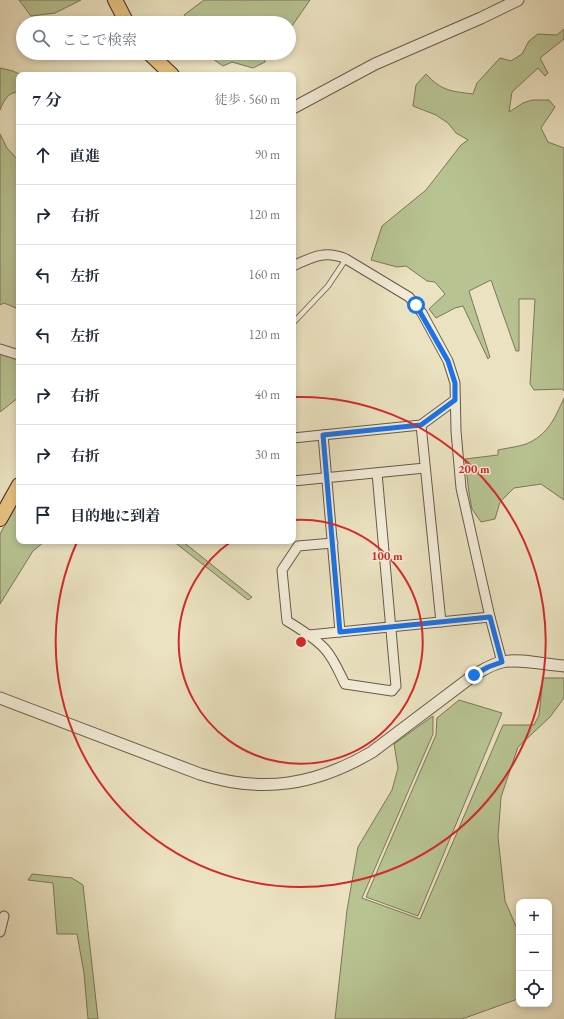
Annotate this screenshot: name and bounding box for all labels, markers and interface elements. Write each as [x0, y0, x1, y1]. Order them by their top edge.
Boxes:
search box [16, 16, 296, 60]
icon: search [30, 27, 52, 49]
text: ここで検索 [62, 30, 137, 49]
text: 7 分 [32, 89, 62, 111]
text: 徒歩 · 560 m [215, 91, 280, 108]
icon: ahead [32, 144, 54, 166]
text: 直進 [70, 146, 100, 165]
text: 90 m [255, 146, 280, 163]
icon: right [32, 204, 54, 226]
text: 右折 [70, 206, 100, 225]
text: 120 m [249, 206, 280, 223]
icon: left [32, 264, 54, 286]
text: 左折 [70, 266, 100, 285]
text: 160 m [249, 266, 280, 283]
route start [407, 296, 425, 314]
icon: left [32, 324, 54, 346]
text: 左折 [70, 326, 100, 345]
text: 120 m [249, 326, 280, 343]
icon: right [32, 384, 54, 406]
text: 右折 [70, 386, 100, 405]
text: 40 m [255, 386, 280, 403]
icon: right [32, 444, 54, 466]
text: 右折 [70, 446, 100, 465]
text: 30 m [255, 446, 280, 463]
text: 200 m [458, 461, 490, 477]
icon: arrive [32, 504, 54, 526]
text: 目的地に到着 [70, 506, 160, 525]
text: 100 m [371, 548, 403, 564]
centre of rings [294, 635, 308, 649]
route end [465, 666, 483, 684]
map controls [516, 899, 552, 1007]
button: + [516, 899, 552, 935]
button: − [516, 935, 552, 971]
button: locate [516, 971, 552, 1007]

